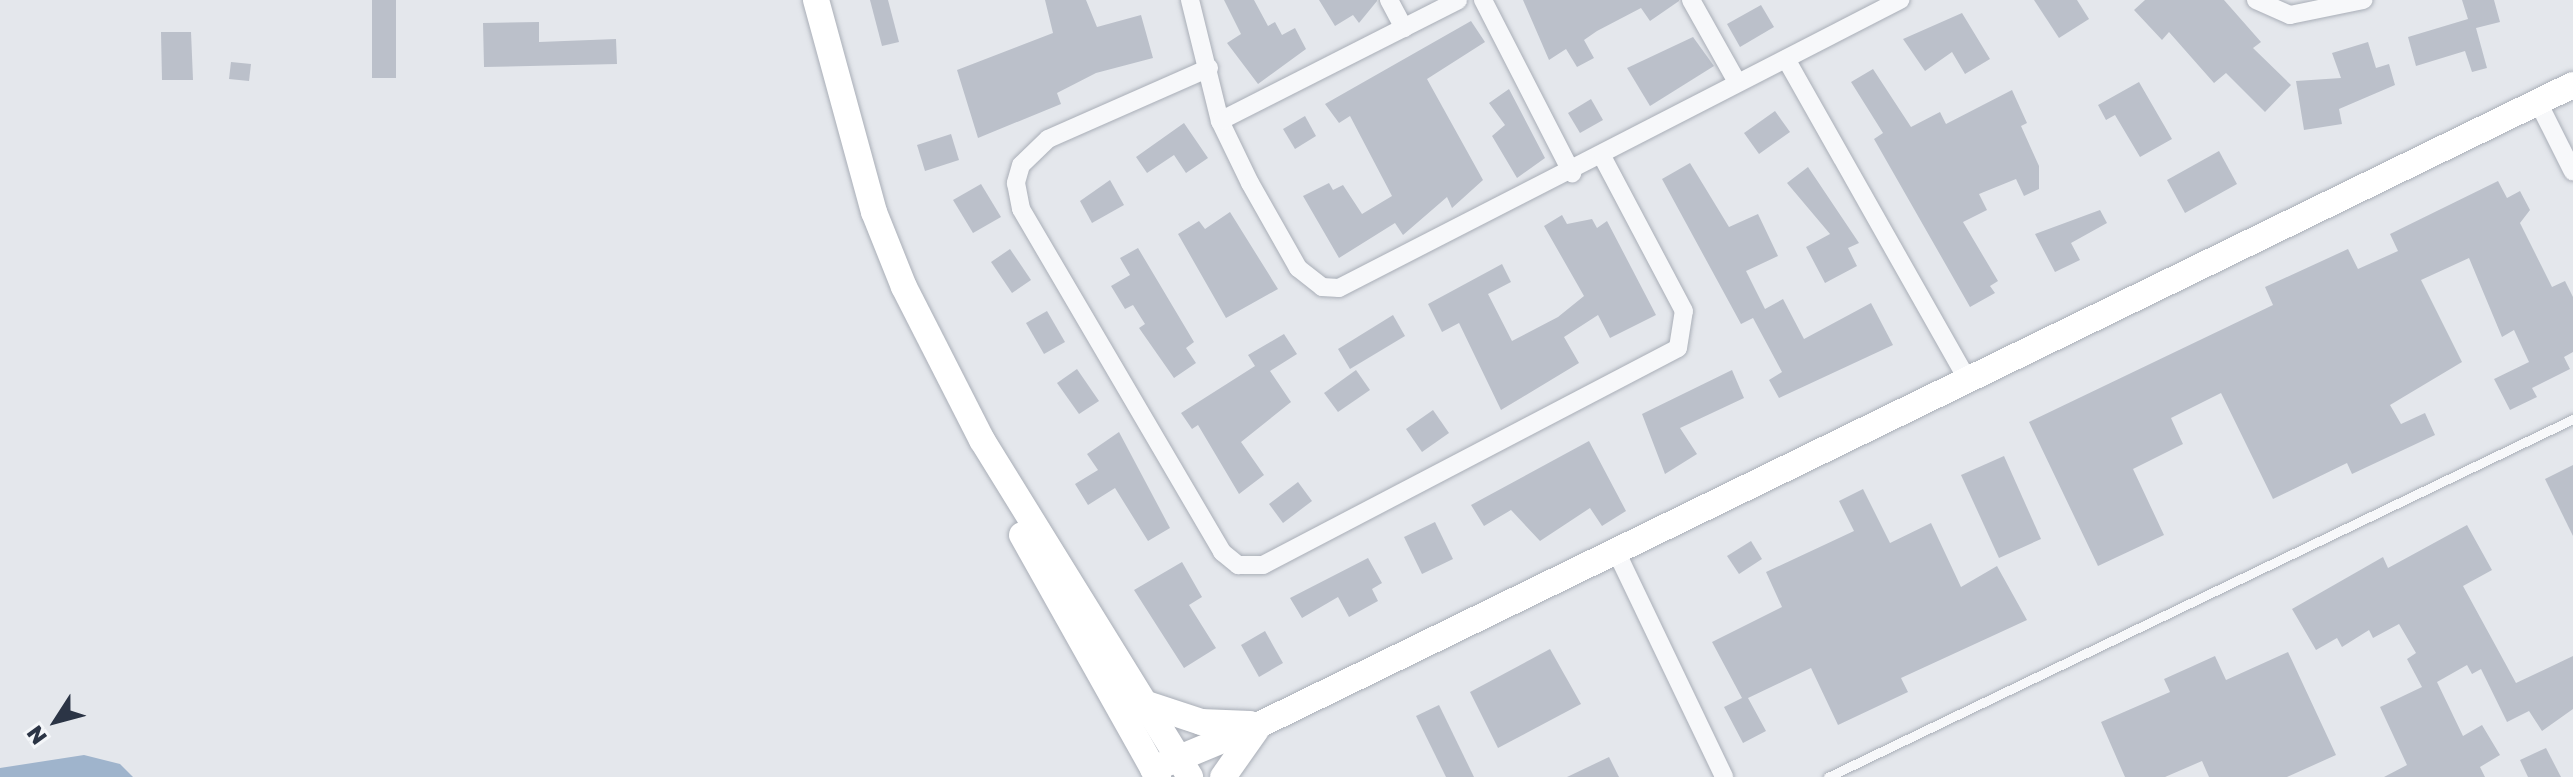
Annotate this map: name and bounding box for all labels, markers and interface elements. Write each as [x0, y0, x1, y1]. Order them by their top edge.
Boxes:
north arrow [16, 681, 96, 761]
text: N [20, 721, 52, 750]

